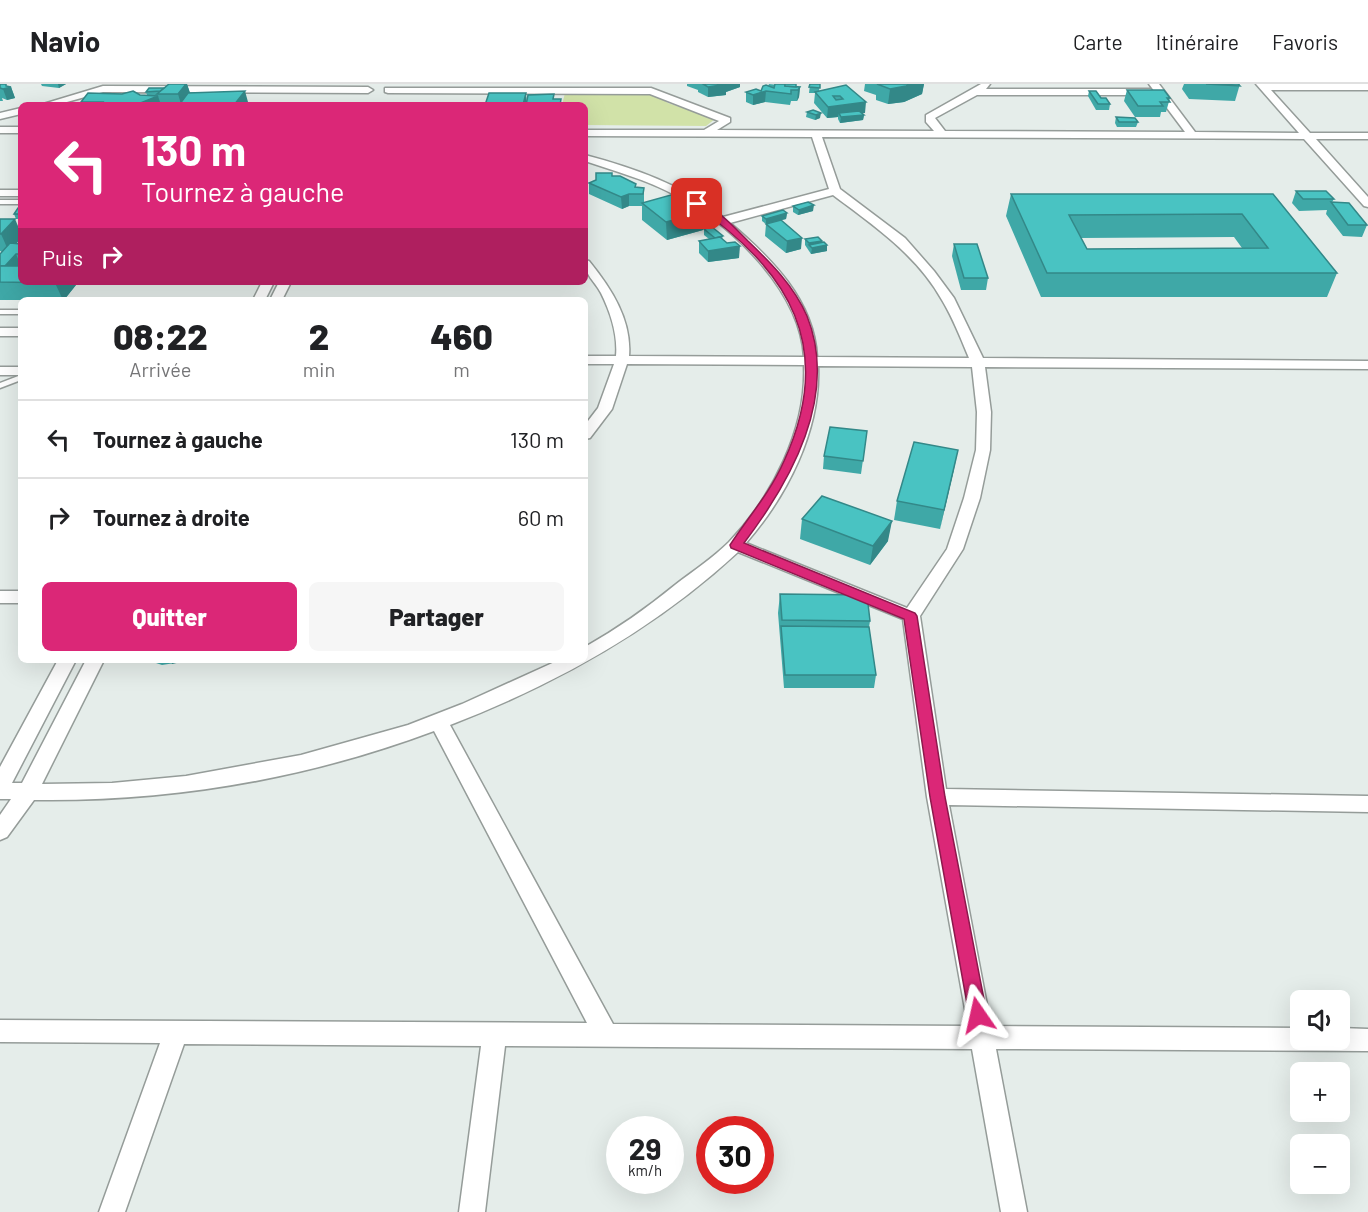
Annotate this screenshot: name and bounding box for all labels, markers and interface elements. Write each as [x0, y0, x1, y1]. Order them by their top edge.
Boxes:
text: Navio [30, 24, 100, 58]
text: Carte [1073, 29, 1123, 54]
text: Itinéraire [1156, 29, 1239, 54]
text: Favoris [1272, 29, 1338, 54]
text: 130 m [141, 124, 246, 174]
icon: left [42, 126, 120, 204]
text: Tournez à gauche [141, 175, 344, 207]
pin [671, 178, 722, 229]
icon: arrive [680, 187, 713, 220]
icon: right [95, 240, 128, 273]
text: Puis [42, 244, 83, 270]
text: 08:22 [113, 314, 208, 357]
text: 2 [309, 314, 329, 357]
text: 460 [430, 314, 493, 357]
text: Arrivée [129, 357, 192, 381]
text: min [303, 357, 335, 381]
text: m [453, 357, 470, 381]
icon: left [42, 423, 75, 456]
text: Tournez à gauche [93, 426, 263, 452]
text: 130 m [510, 426, 564, 452]
icon: right [42, 501, 75, 534]
text: Tournez à droite [93, 504, 250, 530]
text: 60 m [518, 504, 564, 530]
button: Quitter [42, 582, 297, 651]
button: Partager [309, 582, 564, 651]
position arrow [946, 983, 1010, 1047]
map controls [1290, 990, 1350, 1194]
button: sound [1290, 990, 1350, 1050]
button: + [1290, 1062, 1350, 1122]
speed limit sign: 30 [696, 1116, 774, 1194]
text: 29 [629, 1130, 661, 1166]
button: − [1290, 1134, 1350, 1194]
text: km/h [628, 1161, 662, 1179]

